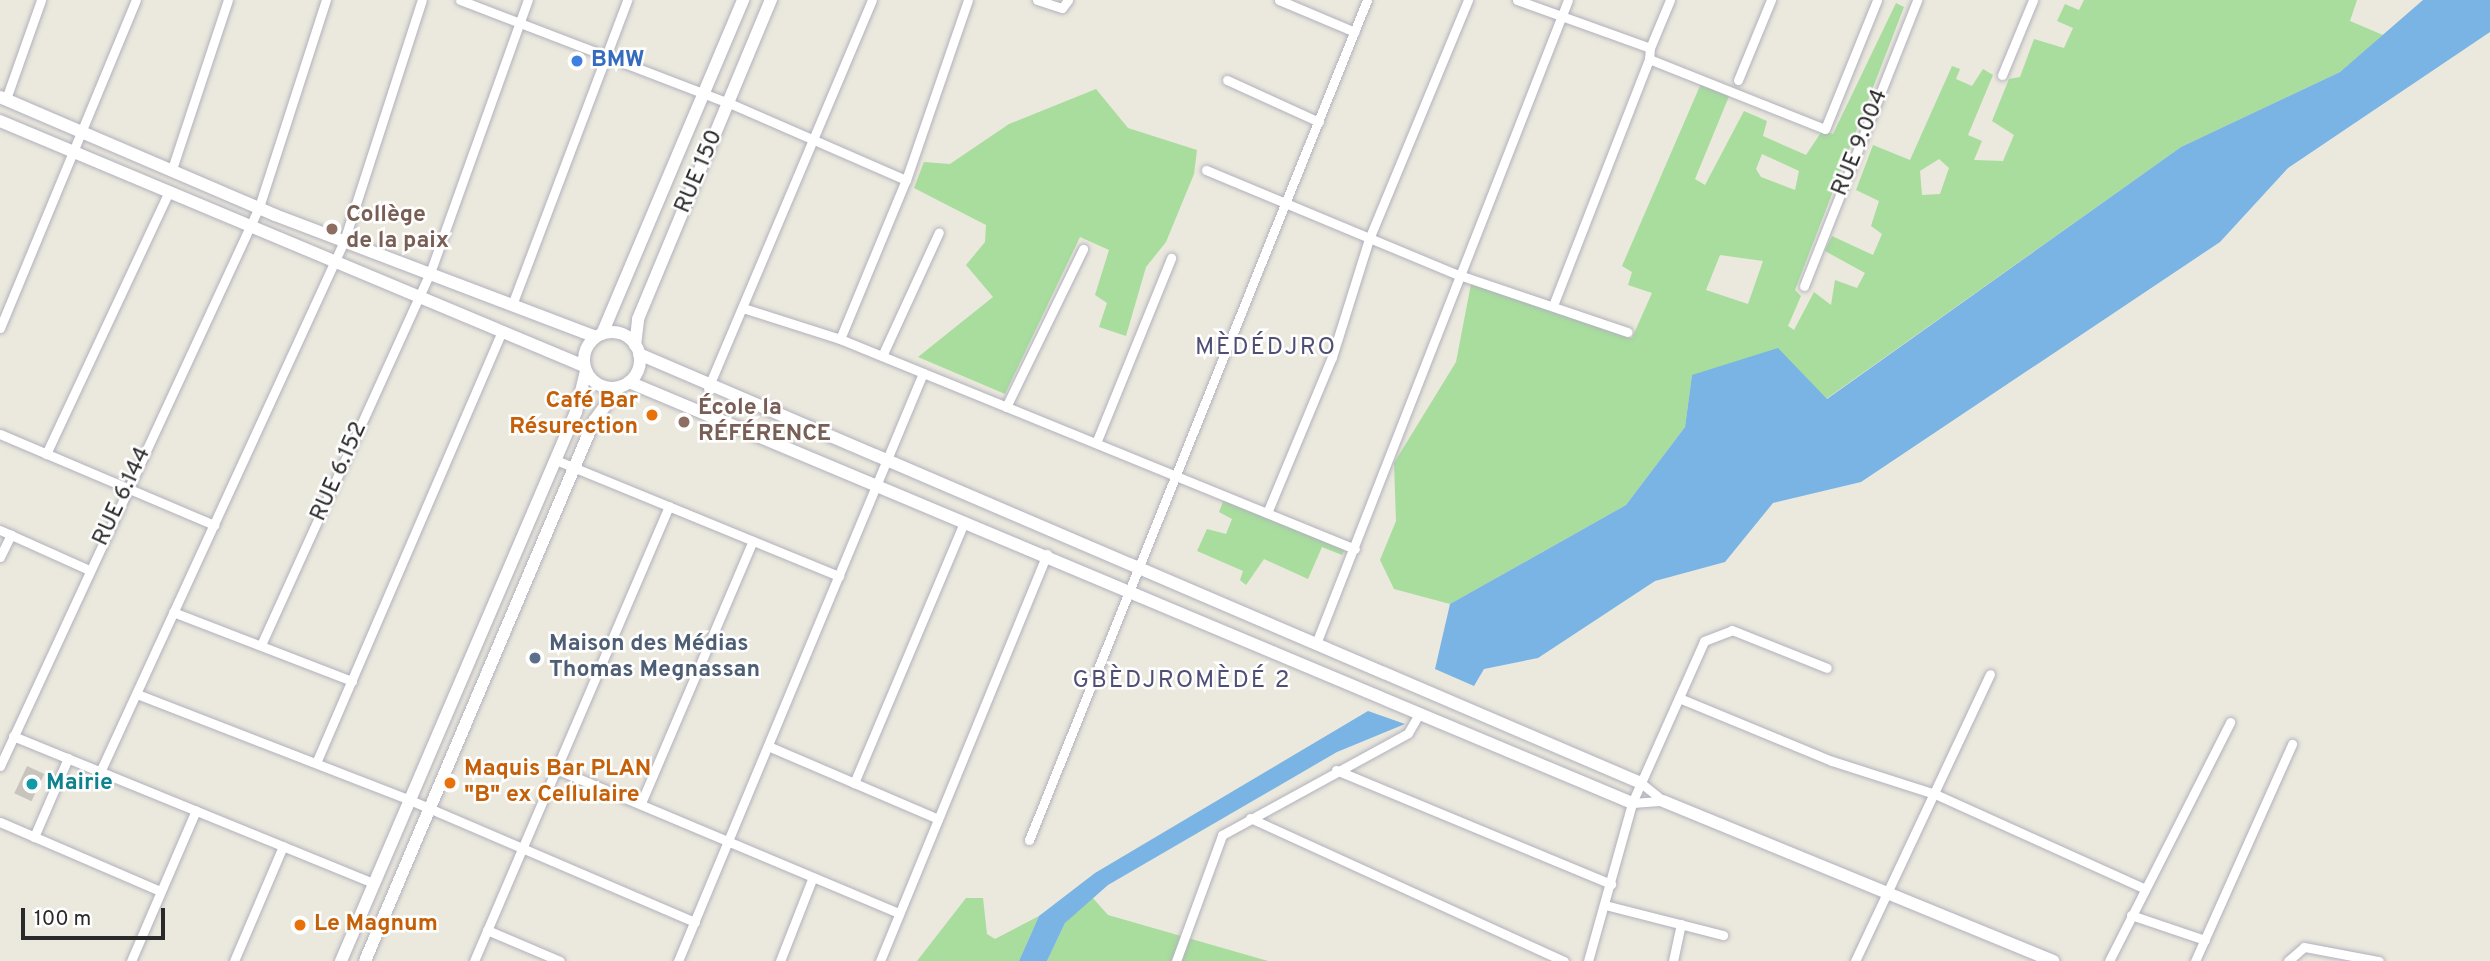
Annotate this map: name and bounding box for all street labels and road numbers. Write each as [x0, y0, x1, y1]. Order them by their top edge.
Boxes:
street label: RUE 9.004 [1827, 86, 1895, 200]
street label: RUE 150 [670, 126, 730, 218]
street label: RUE 6.152 [306, 418, 374, 526]
street label: RUE 6.144 [88, 443, 158, 551]

